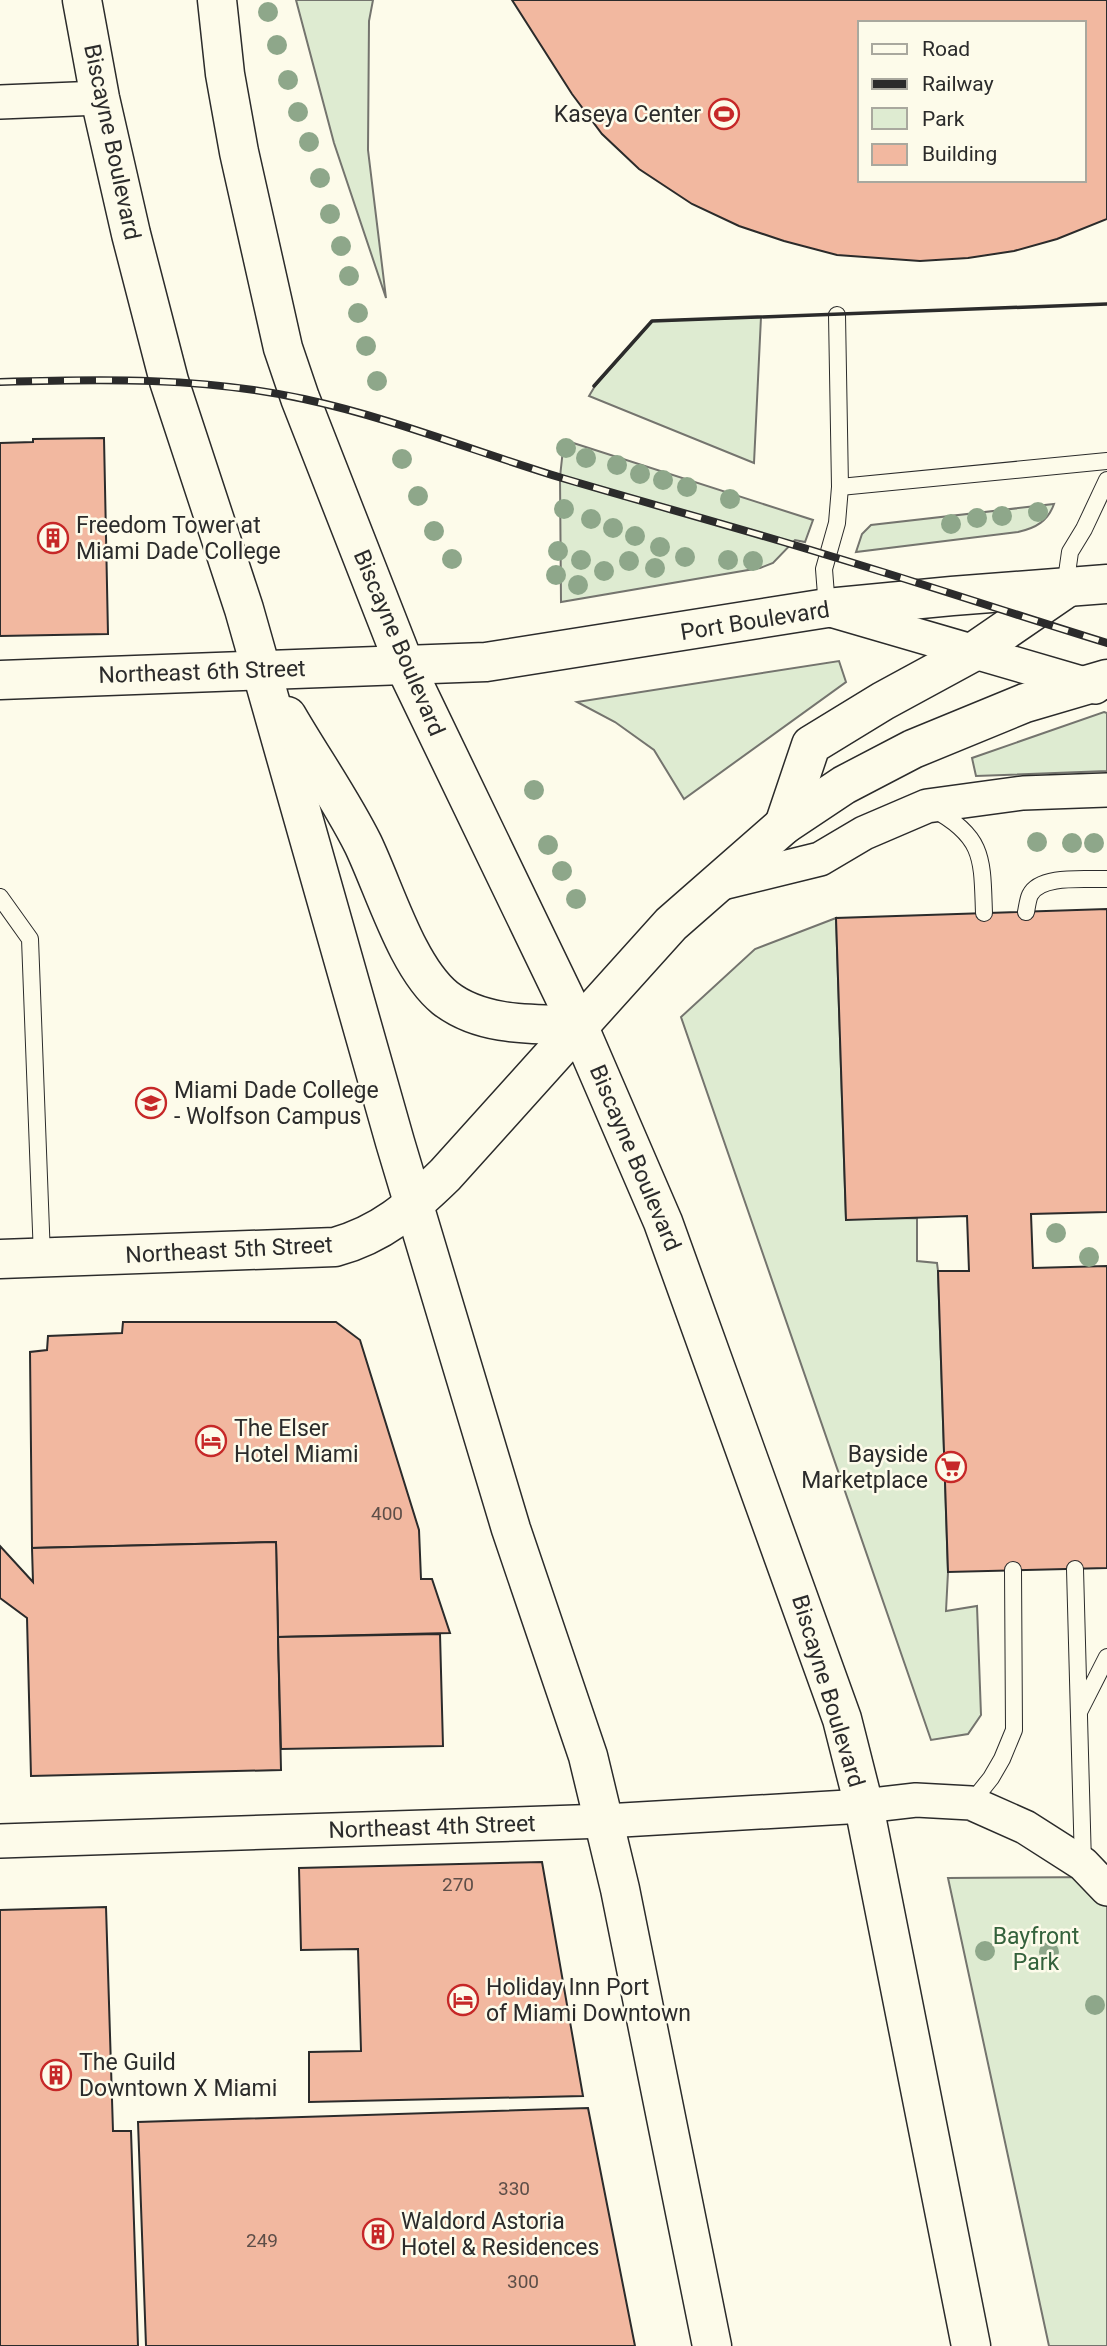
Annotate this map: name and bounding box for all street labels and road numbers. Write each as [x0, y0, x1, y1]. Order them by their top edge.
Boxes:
street label: Biscayne Boulevard [78, 42, 146, 242]
street label: Biscayne Boulevard [348, 546, 450, 740]
street label: Port Boulevard [678, 596, 832, 646]
street label: Northeast 6th Street [98, 655, 306, 689]
street label: Biscayne Boulevard [584, 1061, 686, 1255]
street label: Northeast 5th Street [125, 1231, 333, 1269]
street label: Biscayne Boulevard [786, 1592, 870, 1790]
street label: Northeast 4th Street [328, 1810, 536, 1844]

